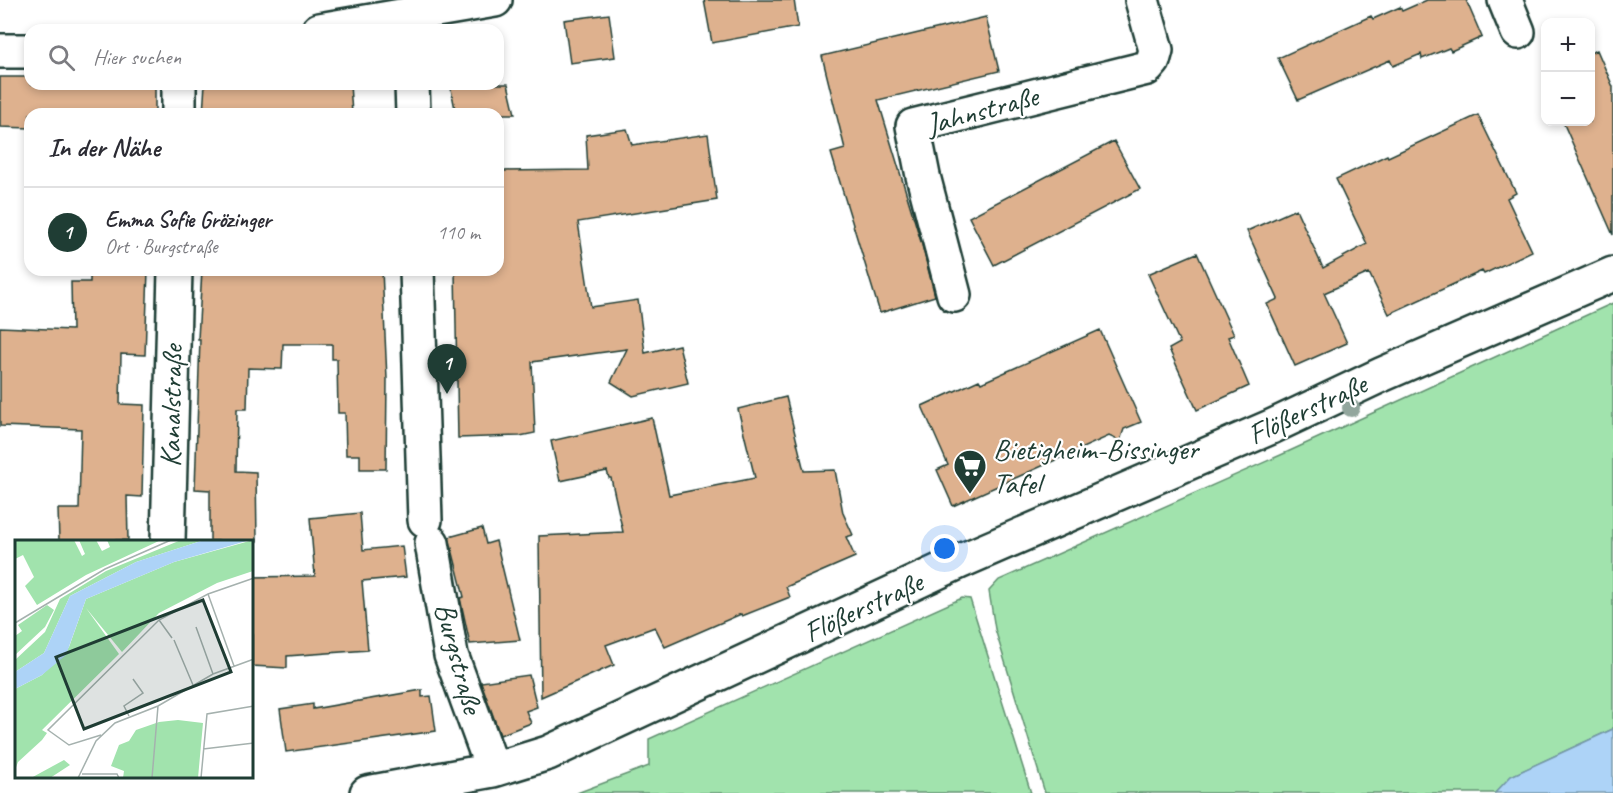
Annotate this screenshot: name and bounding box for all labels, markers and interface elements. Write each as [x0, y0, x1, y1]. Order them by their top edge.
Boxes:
map controls [1541, 18, 1595, 126]
button: + [1541, 18, 1595, 72]
search box [24, 24, 504, 90]
icon: search [45, 41, 78, 74]
text: Hier suchen [93, 43, 181, 71]
button: − [1541, 72, 1595, 126]
street label: Jahnstraße [920, 76, 1044, 144]
text: In der Nähe [48, 131, 160, 164]
text: Emma Sofie Grözinger [105, 206, 271, 234]
text: 1 [63, 220, 72, 245]
text: 110 m [437, 220, 480, 245]
text: Ort · Burgstraße [105, 234, 217, 259]
street label: Kanalstraße [151, 342, 191, 468]
pin: 1 [428, 344, 466, 394]
street label: Flößerstraße [1241, 364, 1375, 453]
place label: Bietigheim-Bissinger Tafel [993, 430, 1200, 502]
supermarket icon: Bietigheim-Bissinger Tafel [952, 448, 988, 495]
your location [930, 534, 959, 563]
inset map [15, 540, 254, 778]
street label: Flößerstraße [797, 562, 931, 651]
street label: Burgstraße [426, 599, 493, 720]

